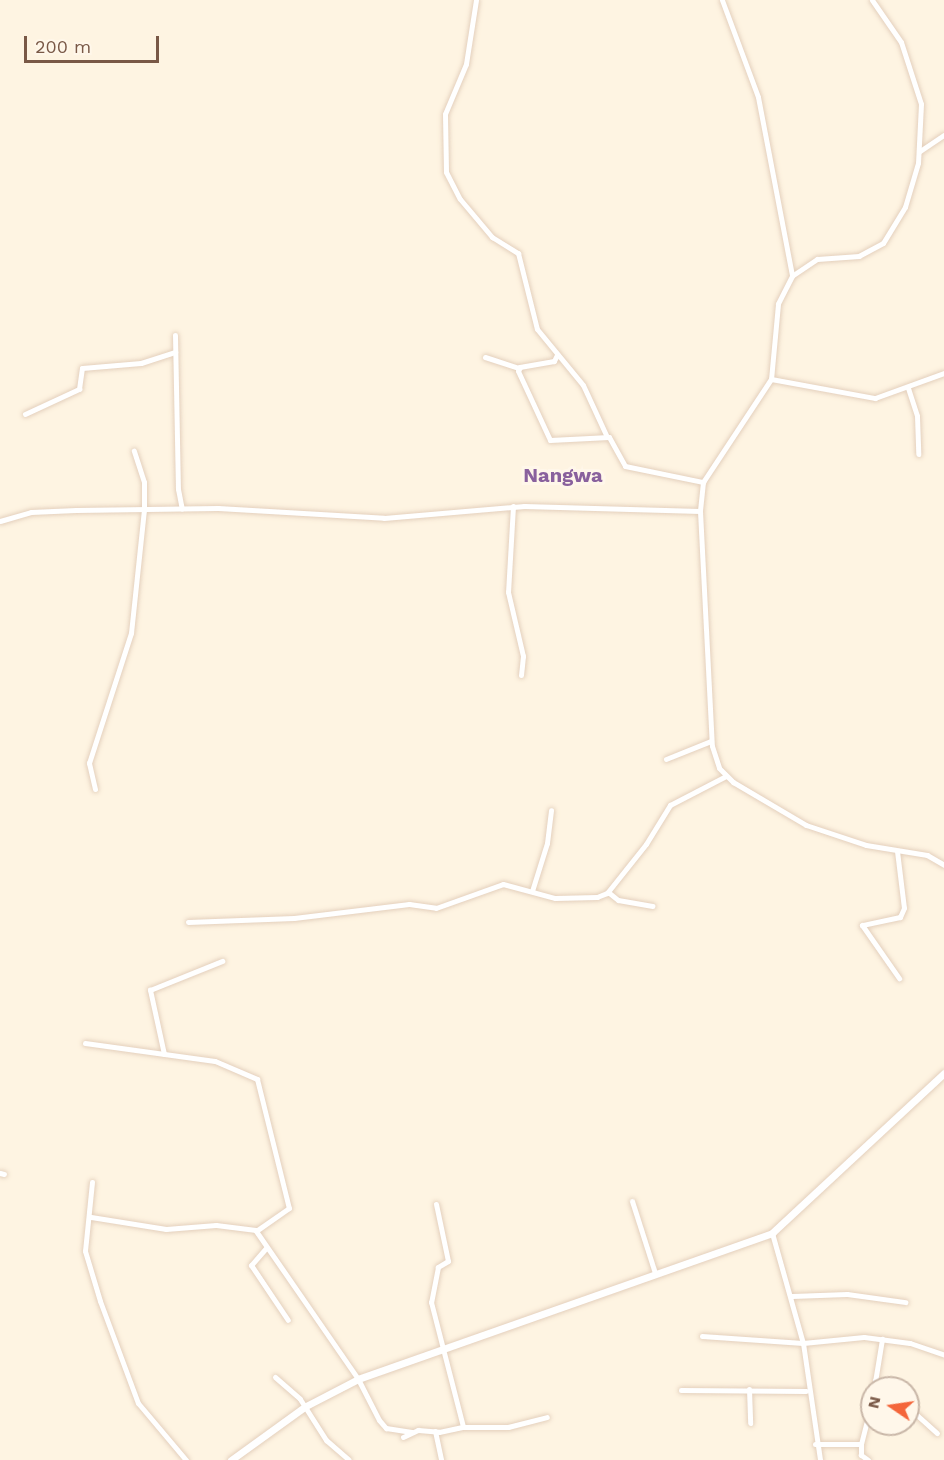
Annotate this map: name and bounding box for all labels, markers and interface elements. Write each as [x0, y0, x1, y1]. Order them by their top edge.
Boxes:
scale bar [27, 24, 162, 62]
text: 200 m [35, 36, 91, 57]
district label: Nangwa [523, 463, 603, 487]
north arrow [860, 1376, 920, 1436]
text: N [863, 1394, 885, 1410]

